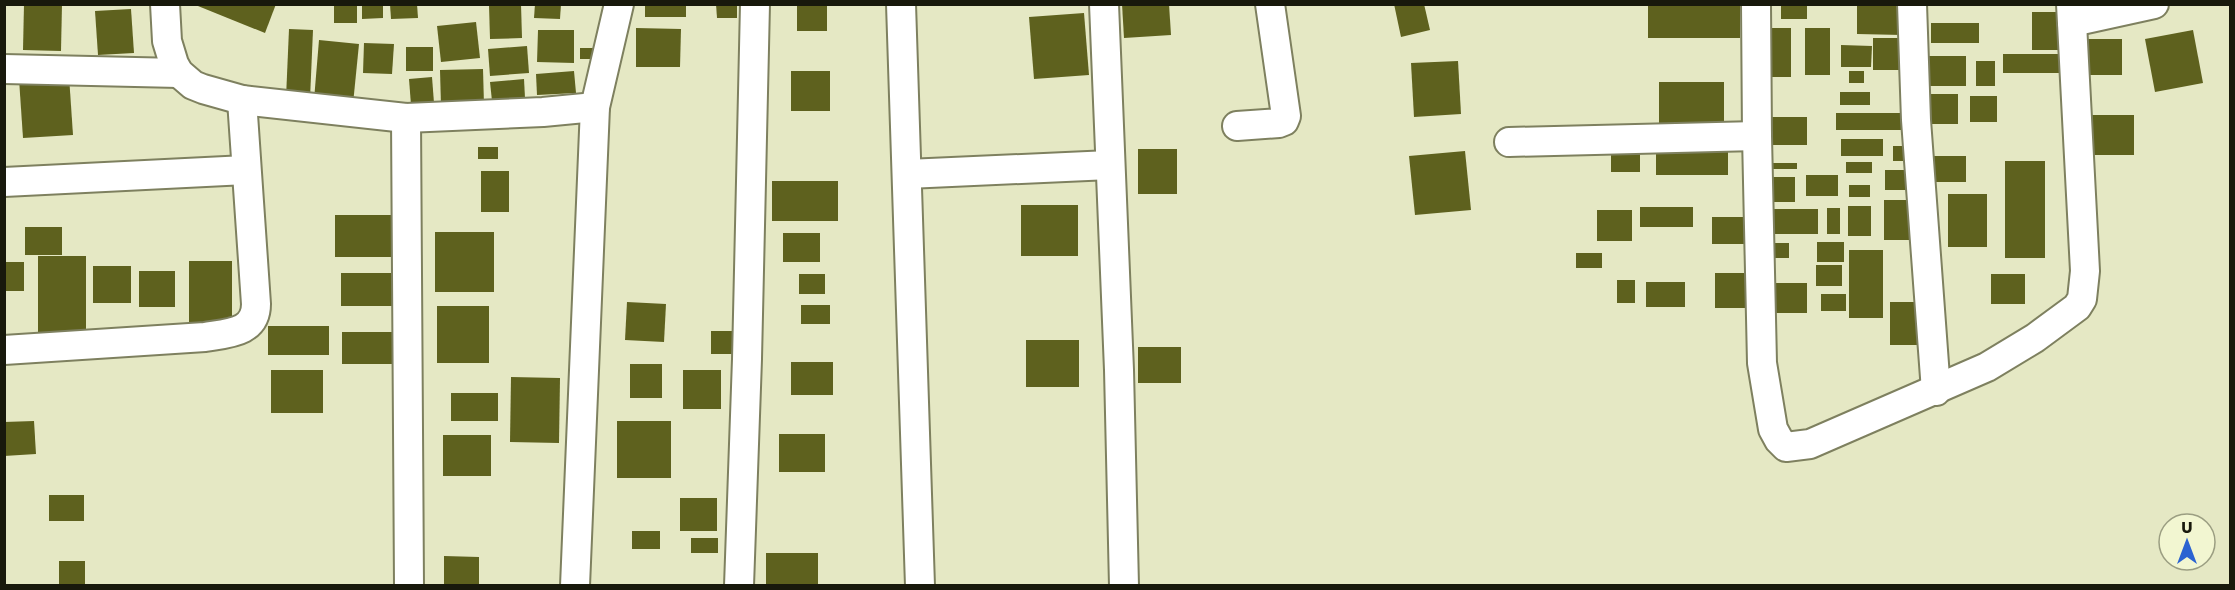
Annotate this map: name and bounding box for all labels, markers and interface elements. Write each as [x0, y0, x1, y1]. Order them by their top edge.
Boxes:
north arrow [2157, 512, 2217, 572]
text: U [2181, 516, 2193, 539]

